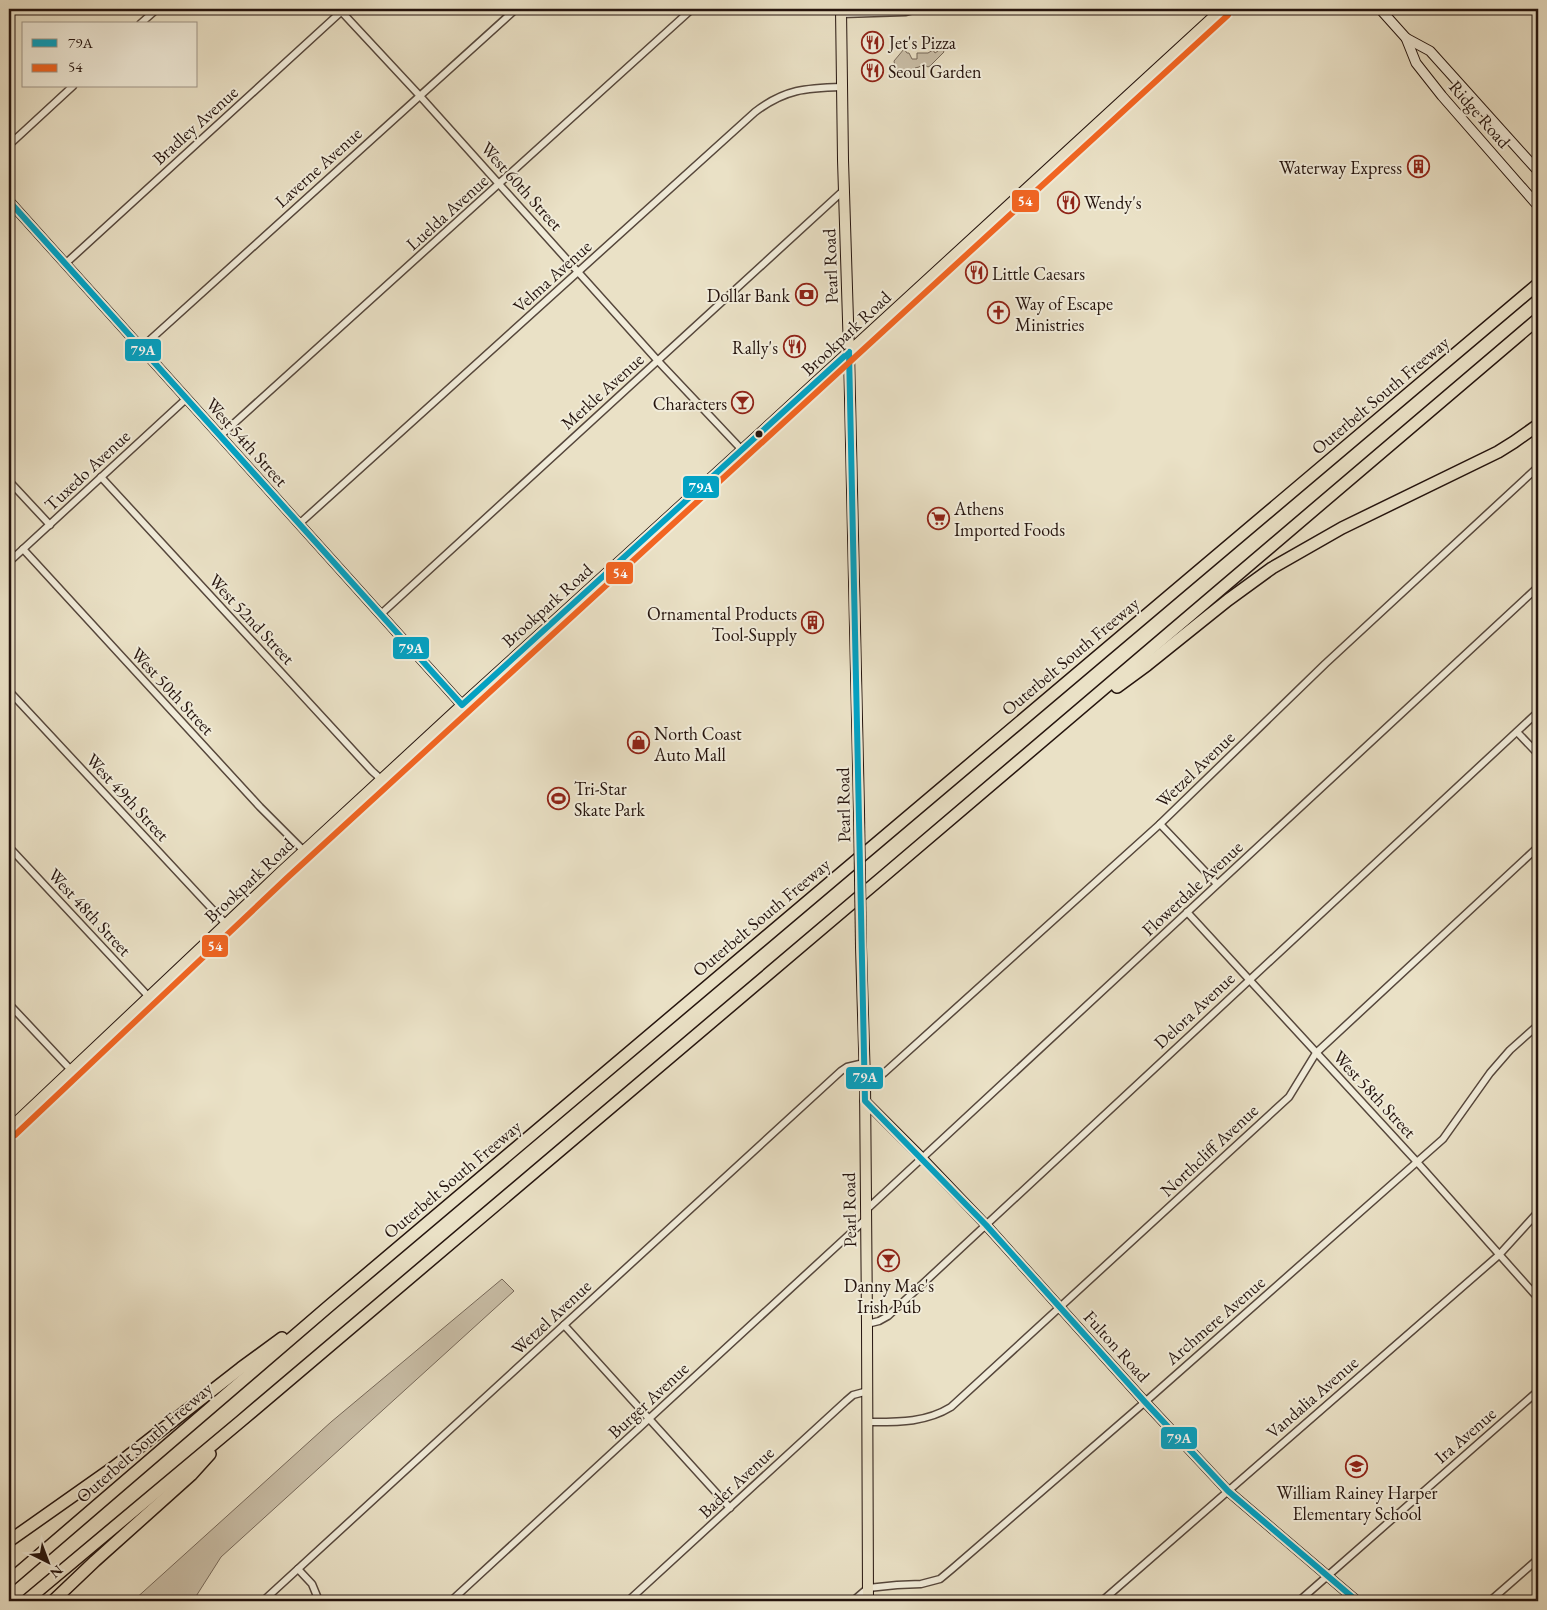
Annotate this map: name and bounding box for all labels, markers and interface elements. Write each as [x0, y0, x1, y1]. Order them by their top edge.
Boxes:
legend [22, 22, 198, 88]
restaurant icon: Jet's Pizza [861, 30, 885, 54]
place label: Jet's Pizza [887, 31, 957, 54]
text: 79A [68, 33, 93, 52]
text: 54 [68, 57, 83, 76]
restaurant icon: Seoul Garden [860, 59, 884, 83]
place label: Seoul Garden [888, 60, 982, 83]
street label: Ridge Road [1444, 75, 1516, 153]
street label: Bradley Avenue [147, 81, 243, 169]
street label: Laverne Avenue [270, 122, 366, 212]
street label: West 60th Street [476, 137, 568, 236]
building icon: Waterway Express [1406, 155, 1430, 179]
place label: Waterway Express [1279, 156, 1402, 179]
street label: Luelda Avenue [401, 169, 493, 255]
line badge: 54 [1011, 189, 1040, 213]
restaurant icon: Wendy's [1056, 190, 1080, 214]
place label: Wendy's [1084, 191, 1142, 214]
text: 54 [1018, 192, 1033, 210]
street label: Pearl Road [817, 227, 843, 304]
street label: Velma Avenue [508, 235, 596, 317]
restaurant icon: Little Caesars [964, 261, 988, 285]
place label: Little Caesars [992, 262, 1085, 285]
bank icon: Dollar Bank [794, 283, 818, 307]
place label: Dollar Bank [707, 284, 791, 307]
street label: Brookpark Road [796, 285, 896, 380]
place label: Way of Escape Ministries [1015, 292, 1113, 336]
church icon: Way of Escape Ministries [987, 301, 1011, 325]
street label: Outerbelt South Freeway [1306, 330, 1454, 459]
restaurant icon: Rally's [782, 335, 806, 359]
place label: Rally's [732, 336, 778, 359]
line badge: 79A [124, 338, 162, 362]
text: 79A [131, 341, 156, 359]
street label: Merkle Avenue [556, 348, 648, 434]
bar icon: Characters [731, 391, 755, 415]
place label: Characters [653, 392, 727, 415]
street label: West 54th Street [201, 393, 293, 492]
street label: Tuxedo Avenue [39, 424, 135, 516]
unlabelled marker [754, 429, 764, 439]
line badge: 79A [682, 475, 720, 499]
text: 79A [689, 478, 714, 496]
place label: Athens Imported Foods [953, 497, 1065, 541]
supermarket icon: Athens Imported Foods [926, 506, 950, 530]
street label: Brookpark Road [497, 558, 598, 652]
line badge: 54 [605, 561, 634, 585]
text: 54 [613, 564, 628, 582]
street label: West 52nd Street [204, 569, 300, 669]
street label: Outerbelt South Freeway [996, 591, 1144, 720]
place label: Ornamental Products Tool-Supply [647, 602, 797, 646]
building icon: Ornamental Products Tool-Supply [801, 611, 825, 635]
line badge: 79A [392, 636, 430, 660]
text: 79A [399, 639, 424, 657]
street label: West 50th Street [126, 642, 220, 740]
place label: North Coast Auto Mall [653, 722, 742, 766]
street label: Wetzel Avenue [1151, 726, 1239, 812]
shop icon: North Coast Auto Mall [626, 731, 650, 755]
street label: West 49th Street [81, 748, 175, 846]
street label: Pearl Road [831, 766, 855, 843]
place label: Tri-Star Skate Park [574, 777, 645, 821]
sports icon: Tri-Star Skate Park [546, 786, 570, 810]
street label: Brookpark Road [199, 832, 299, 927]
street label: Flowerdale Avenue [1137, 835, 1247, 941]
street label: Outerbelt South Freeway [687, 852, 835, 981]
street label: West 48th Street [43, 863, 137, 961]
line badge: 54 [201, 934, 229, 958]
text: 54 [208, 937, 223, 955]
street label: Delora Avenue [1149, 967, 1239, 1053]
street label: West 58th Street [1328, 1045, 1422, 1143]
line badge: 79A [845, 1066, 884, 1090]
text: 79A [853, 1068, 878, 1086]
street label: Northcliff Avenue [1155, 1099, 1263, 1201]
street label: Outerbelt South Freeway [378, 1114, 526, 1243]
street label: Pearl Road [837, 1171, 861, 1248]
bar icon: Danny Mac's Irish Pub [877, 1248, 901, 1272]
street label: Archmere Avenue [1160, 1271, 1269, 1370]
street label: Wetzel Avenue [506, 1274, 596, 1360]
place label: Danny Mac's Irish Pub [844, 1274, 934, 1318]
street label: Fulton Road [1079, 1305, 1156, 1387]
street label: Vandalia Avenue [1261, 1351, 1363, 1443]
street label: Burger Avenue [603, 1357, 693, 1443]
street label: Outerbelt South Freeway [71, 1376, 217, 1507]
street label: Ira Avenue [1429, 1402, 1501, 1468]
line badge: 79A [1160, 1426, 1198, 1450]
text: 79A [1167, 1429, 1192, 1447]
street label: Bader Avenue [693, 1441, 779, 1523]
school or university icon: William Rainey Harper Elementary School [1345, 1455, 1369, 1479]
place label: William Rainey Harper Elementary School [1277, 1481, 1437, 1525]
north arrow [22, 1538, 72, 1588]
text: N [46, 1561, 67, 1583]

